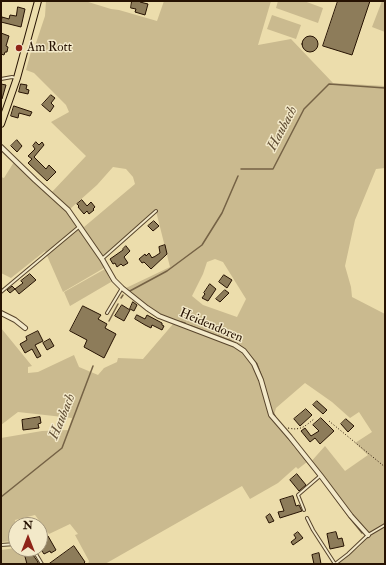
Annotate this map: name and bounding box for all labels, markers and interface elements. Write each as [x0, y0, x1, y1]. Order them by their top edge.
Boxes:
place label: Am Rott [27, 40, 72, 56]
marker: Am Rott [14, 43, 24, 53]
water label: Haubach [264, 104, 302, 154]
street label: Heidendoren [177, 306, 245, 346]
water label: Haubach [46, 392, 80, 442]
north arrow [8, 517, 48, 557]
text: N [23, 519, 33, 532]

